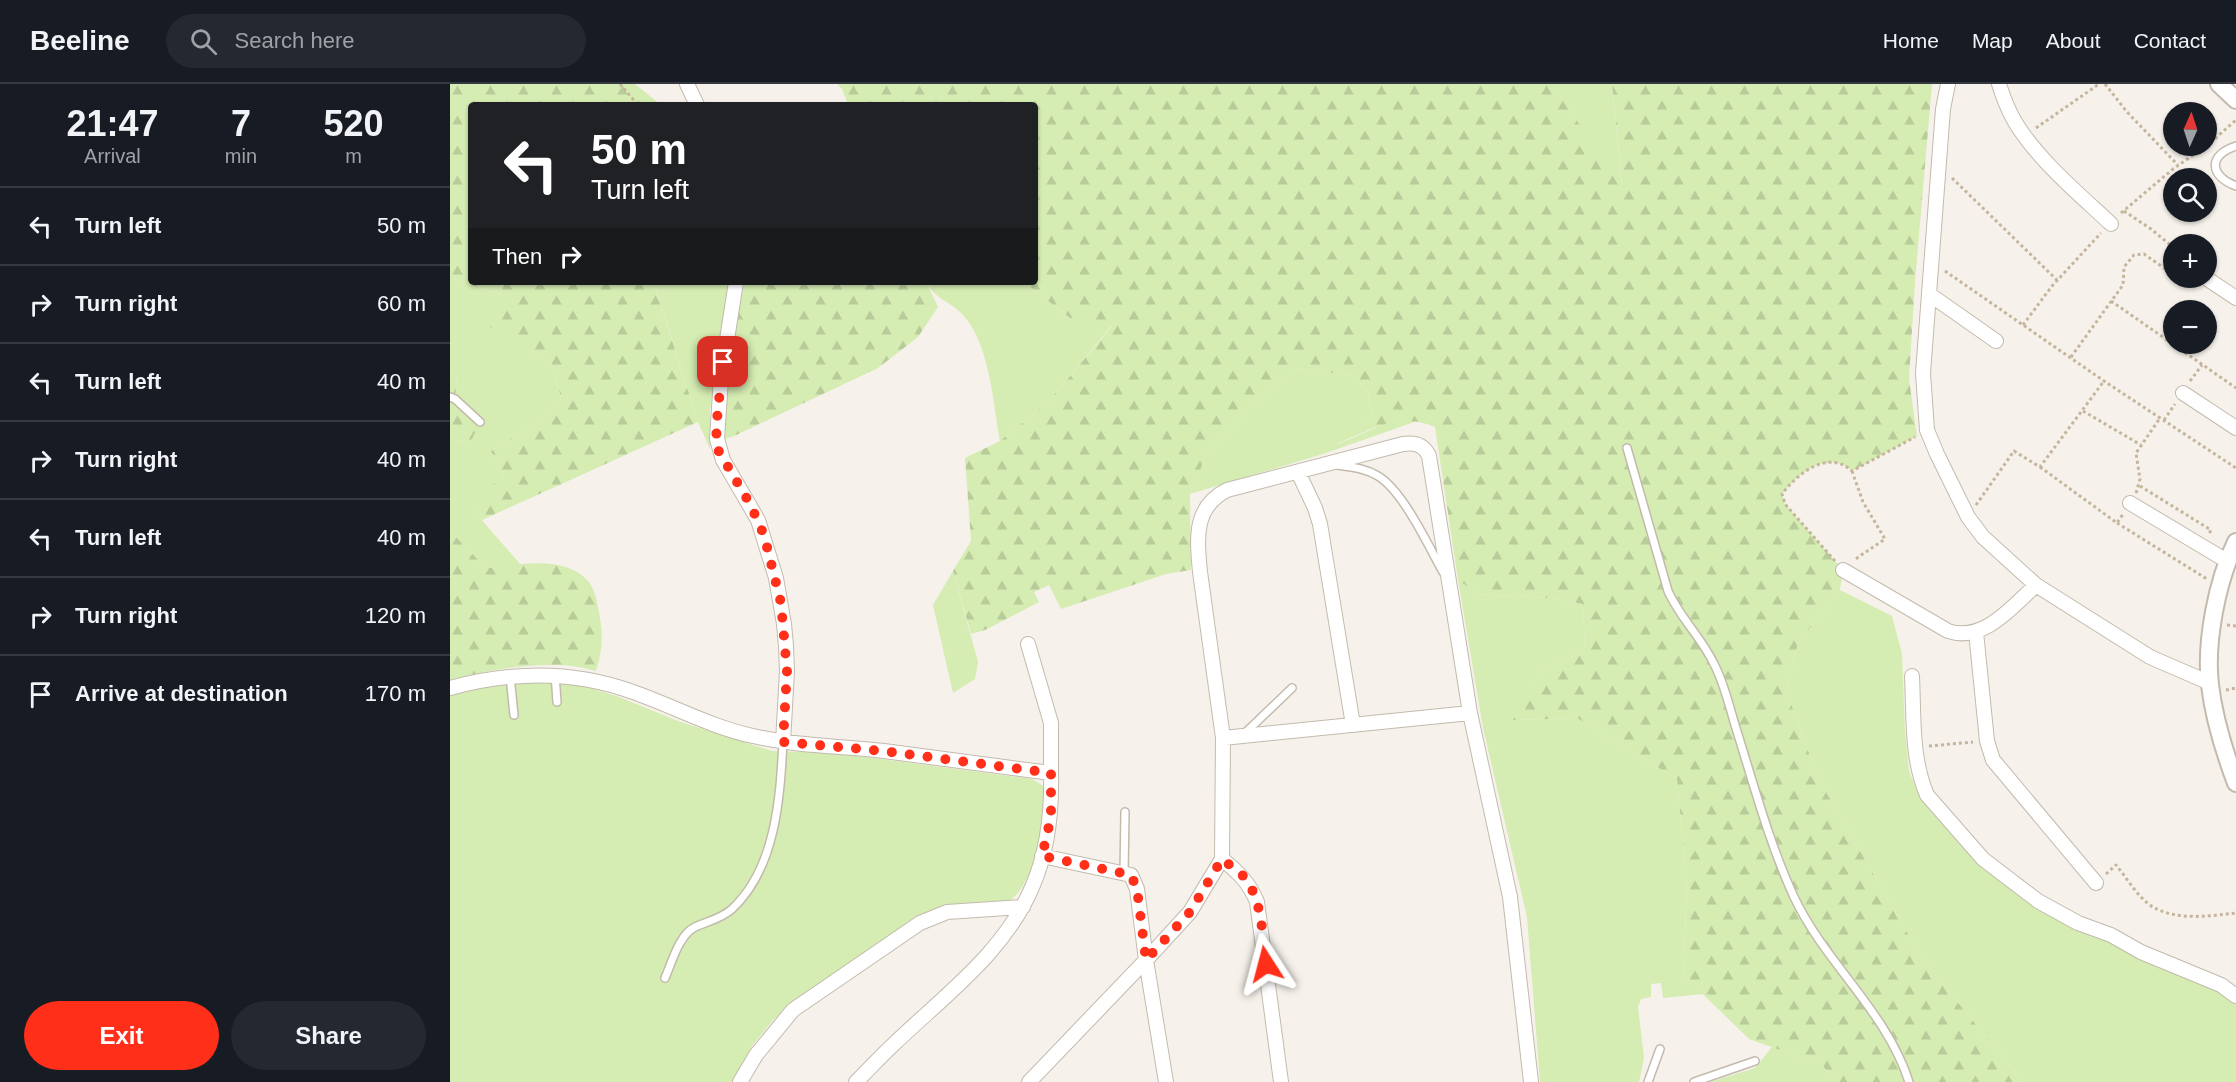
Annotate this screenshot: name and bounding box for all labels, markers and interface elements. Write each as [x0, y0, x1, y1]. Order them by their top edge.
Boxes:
search box [166, 14, 586, 68]
text: Beeline [30, 25, 130, 56]
icon: search [187, 25, 220, 58]
text: Search here [235, 28, 354, 53]
text: Home [1883, 29, 1939, 52]
text: Map [1972, 29, 2013, 52]
text: About [2046, 29, 2101, 52]
text: Contact [2134, 29, 2206, 52]
north arrow [2163, 102, 2217, 156]
map controls [2163, 102, 2217, 354]
text: 21:47 [66, 103, 158, 144]
text: 7 [231, 103, 251, 144]
text: 520 [323, 103, 384, 144]
icon: left [492, 126, 570, 204]
text: 50 m [591, 126, 687, 173]
text: Arrival [84, 145, 141, 167]
text: min [225, 145, 257, 167]
text: m [345, 145, 362, 167]
button: search [2163, 168, 2217, 222]
text: Turn left [591, 175, 689, 205]
icon: left [24, 210, 57, 243]
text: Turn left [75, 213, 161, 238]
text: 50 m [377, 213, 426, 238]
button: + [2163, 234, 2217, 288]
icon: right [554, 240, 587, 273]
text: Then [492, 244, 542, 269]
icon: right [24, 288, 57, 321]
text: Turn right [75, 291, 177, 316]
text: 60 m [377, 291, 426, 316]
button: − [2163, 300, 2217, 354]
pin [697, 336, 748, 387]
icon: arrive [706, 345, 739, 378]
icon: left [24, 366, 57, 399]
text: Turn left [75, 369, 161, 394]
text: 40 m [377, 369, 426, 394]
icon: right [24, 444, 57, 477]
text: Turn right [75, 447, 177, 472]
text: 40 m [377, 447, 426, 472]
icon: left [24, 522, 57, 555]
text: Turn left [75, 525, 161, 550]
text: 40 m [377, 525, 426, 550]
icon: right [24, 600, 57, 633]
text: Turn right [75, 603, 177, 628]
text: 120 m [365, 603, 426, 628]
icon: arrive [24, 678, 57, 711]
text: Arrive at destination [75, 681, 288, 706]
text: 170 m [365, 681, 426, 706]
position arrow [1234, 932, 1298, 996]
button: Exit [24, 1001, 219, 1070]
button: Share [231, 1001, 426, 1070]

